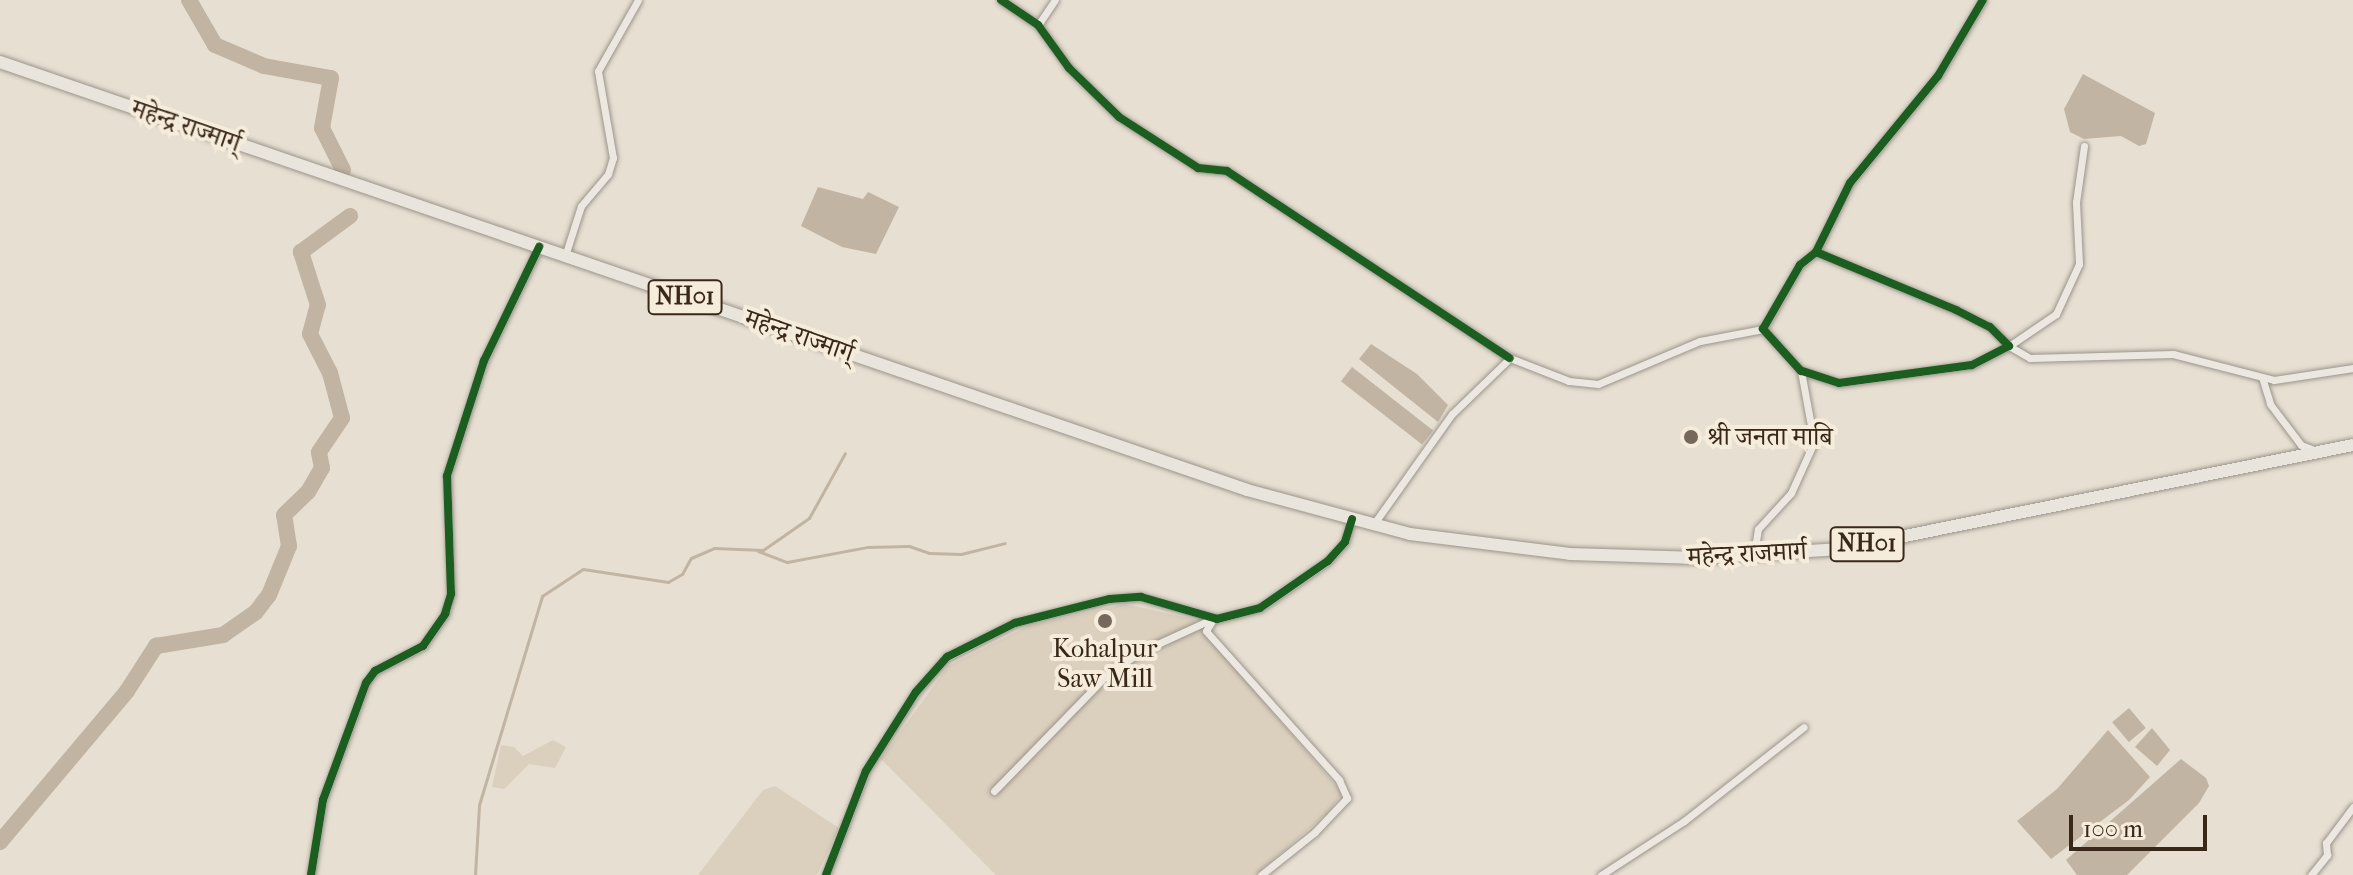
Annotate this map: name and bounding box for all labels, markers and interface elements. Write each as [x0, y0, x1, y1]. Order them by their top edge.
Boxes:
street label: महेन्द्र राज्मार्ग् [127, 93, 245, 159]
road number: NH01 [647, 277, 723, 317]
street label: महेन्द्र राज्मार्ग् [740, 303, 858, 369]
place label: श्री जनता माबि [1707, 421, 1833, 453]
marker: श्री जनता माबि [1682, 428, 1700, 446]
road number: NH01 [1829, 524, 1905, 564]
street label: महेन्द्र राजमार्ग [1686, 535, 1808, 573]
marker: Kohalpur Saw Mill [1096, 612, 1114, 630]
place label: Kohalpur Saw Mill [1053, 633, 1157, 694]
scale bar [2073, 799, 2211, 849]
text: 100 m [2083, 815, 2143, 843]

